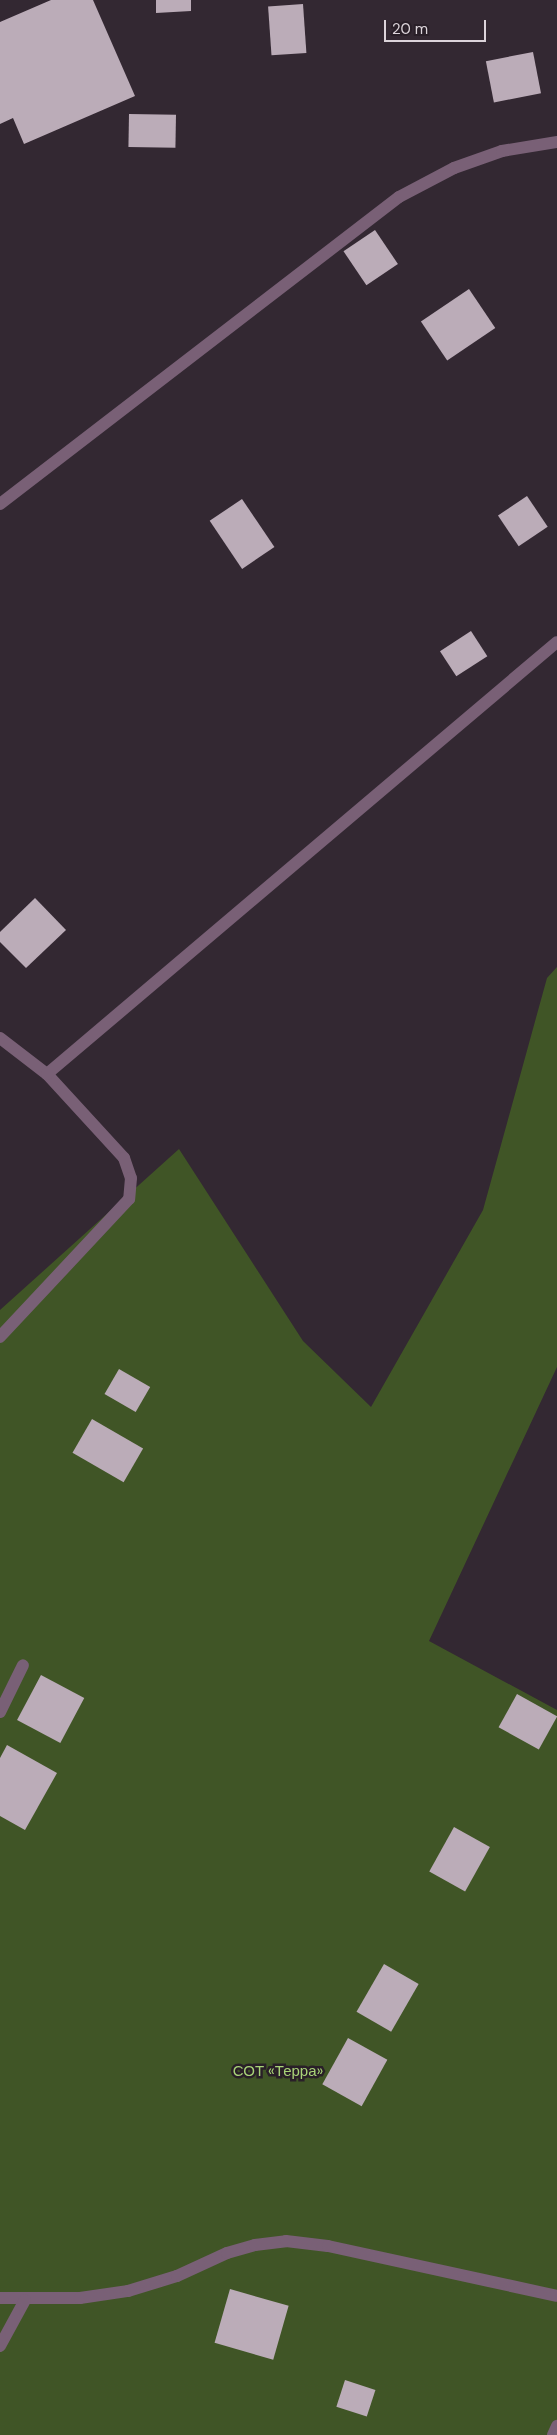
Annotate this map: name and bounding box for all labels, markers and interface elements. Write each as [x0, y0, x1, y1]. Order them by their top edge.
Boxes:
scale bar [387, 10, 490, 42]
text: 20 m [392, 19, 428, 39]
park label: СОТ «Терра» [233, 2063, 323, 2081]

